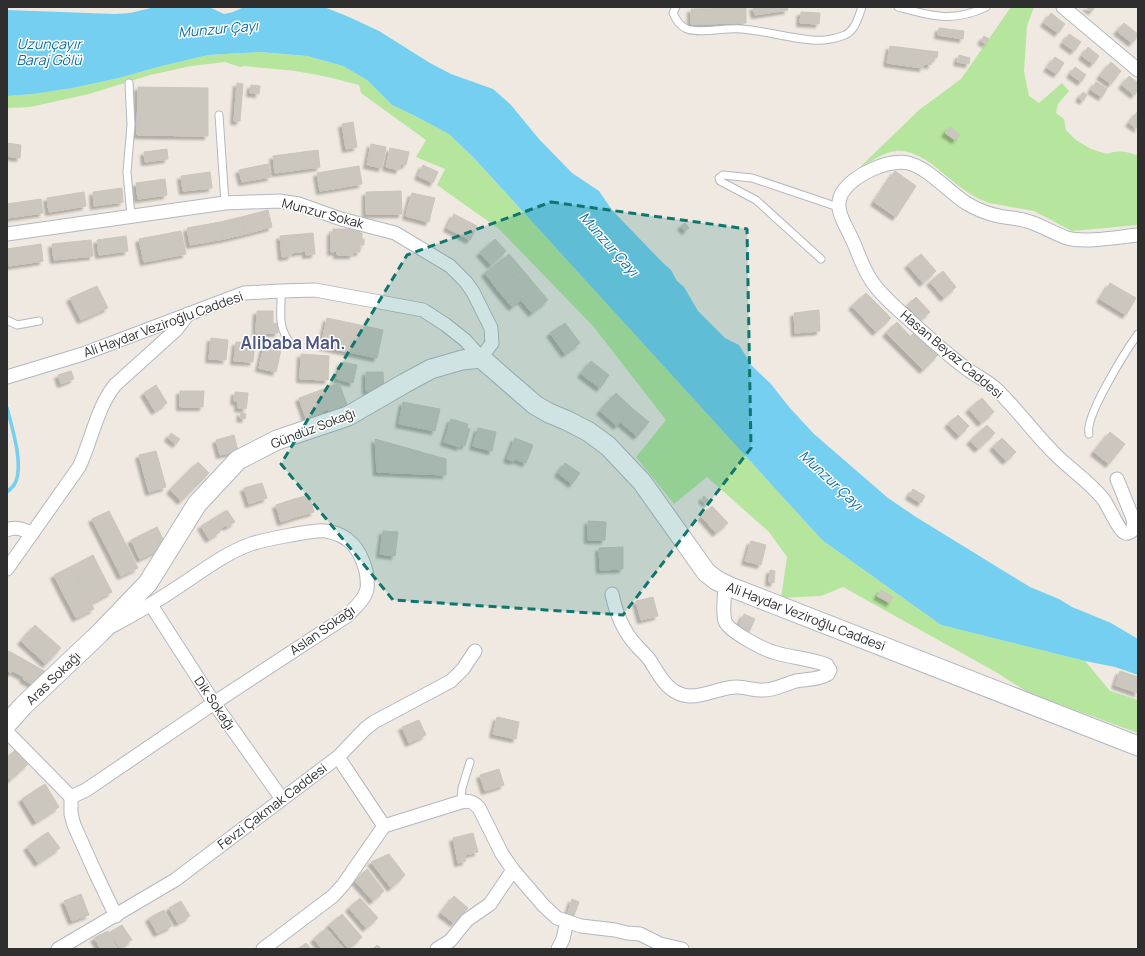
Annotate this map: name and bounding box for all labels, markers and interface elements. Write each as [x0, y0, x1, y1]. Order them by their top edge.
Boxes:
water label: Munzur Çayı [177, 15, 260, 41]
water label: Uzunçayır Baraj Gölü [17, 34, 83, 69]
street label: Munzur Sokak [280, 193, 366, 233]
water label: Munzur Çayı [576, 208, 644, 281]
street label: Ali Haydar Veziroğlu Caddesi [81, 287, 245, 361]
street label: Hasan Beyaz Caddesi [897, 306, 1007, 402]
district label: Alibaba Mah. [241, 331, 346, 354]
street label: Gündüz Sokağı [268, 404, 358, 452]
water label: Munzur Çayı [796, 445, 868, 515]
street label: Ali Haydar Veziroğlu Caddesi [724, 577, 888, 655]
street label: Aslan Sokağı [286, 601, 358, 659]
street label: Aras Sokağı [22, 647, 84, 709]
street label: Dik Sokağı [191, 673, 239, 733]
street label: Fevzi Çakmak Caddesi [214, 759, 330, 853]

